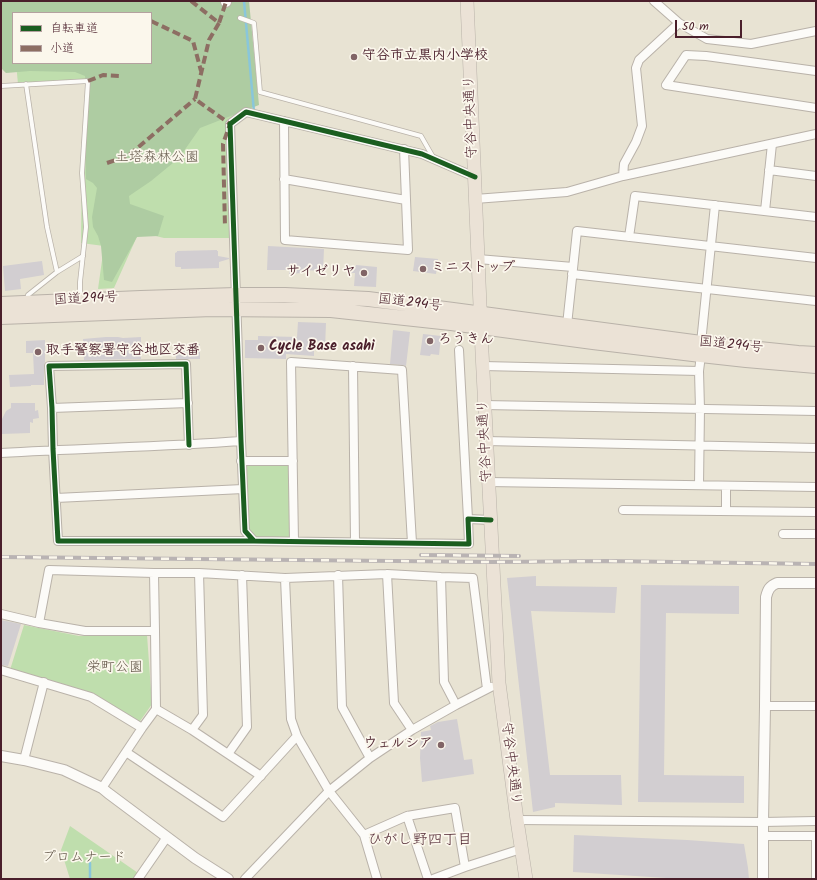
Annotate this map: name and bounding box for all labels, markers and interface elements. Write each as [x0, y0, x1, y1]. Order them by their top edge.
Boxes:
legend [12, 12, 152, 64]
scale bar [677, 12, 744, 38]
text: 50 m [682, 17, 709, 36]
text: 自転車道 [50, 19, 98, 38]
text: 小道 [50, 39, 74, 58]
place label: 守谷市立黒内小学校 [362, 49, 488, 65]
marker: 守谷市立黒内小学校 [349, 52, 359, 62]
street label: 守谷中央通り [462, 75, 482, 159]
park label: 土塔森林公園 [115, 151, 199, 167]
place label: ミニストップ [431, 261, 515, 277]
marker: ミニストップ [418, 264, 428, 274]
place label: サイゼリヤ [286, 265, 356, 281]
marker: サイゼリヤ [359, 268, 369, 278]
street label: 国道294号 [53, 290, 119, 310]
street label: 国道294号 [377, 292, 443, 316]
place label: ろうきん [438, 333, 494, 349]
street label: 国道294号 [698, 334, 764, 358]
marker: ろうきん [425, 336, 435, 346]
place label: Cycle Base asahi [269, 340, 375, 356]
marker: Cycle Base asahi [256, 343, 266, 353]
place label: 取手警察署守谷地区交番 [46, 344, 200, 360]
marker: 取手警察署守谷地区交番 [33, 347, 43, 357]
street label: 守谷中央通り [475, 399, 497, 483]
park label: 栄町公園 [87, 661, 143, 677]
street label: 守谷中央通り [497, 721, 523, 807]
place label: ウェルシア [363, 737, 433, 753]
marker: ウェルシア [436, 740, 446, 750]
district label: ひがし野四丁目 [368, 832, 472, 850]
park label: プロムナード [42, 851, 126, 867]

